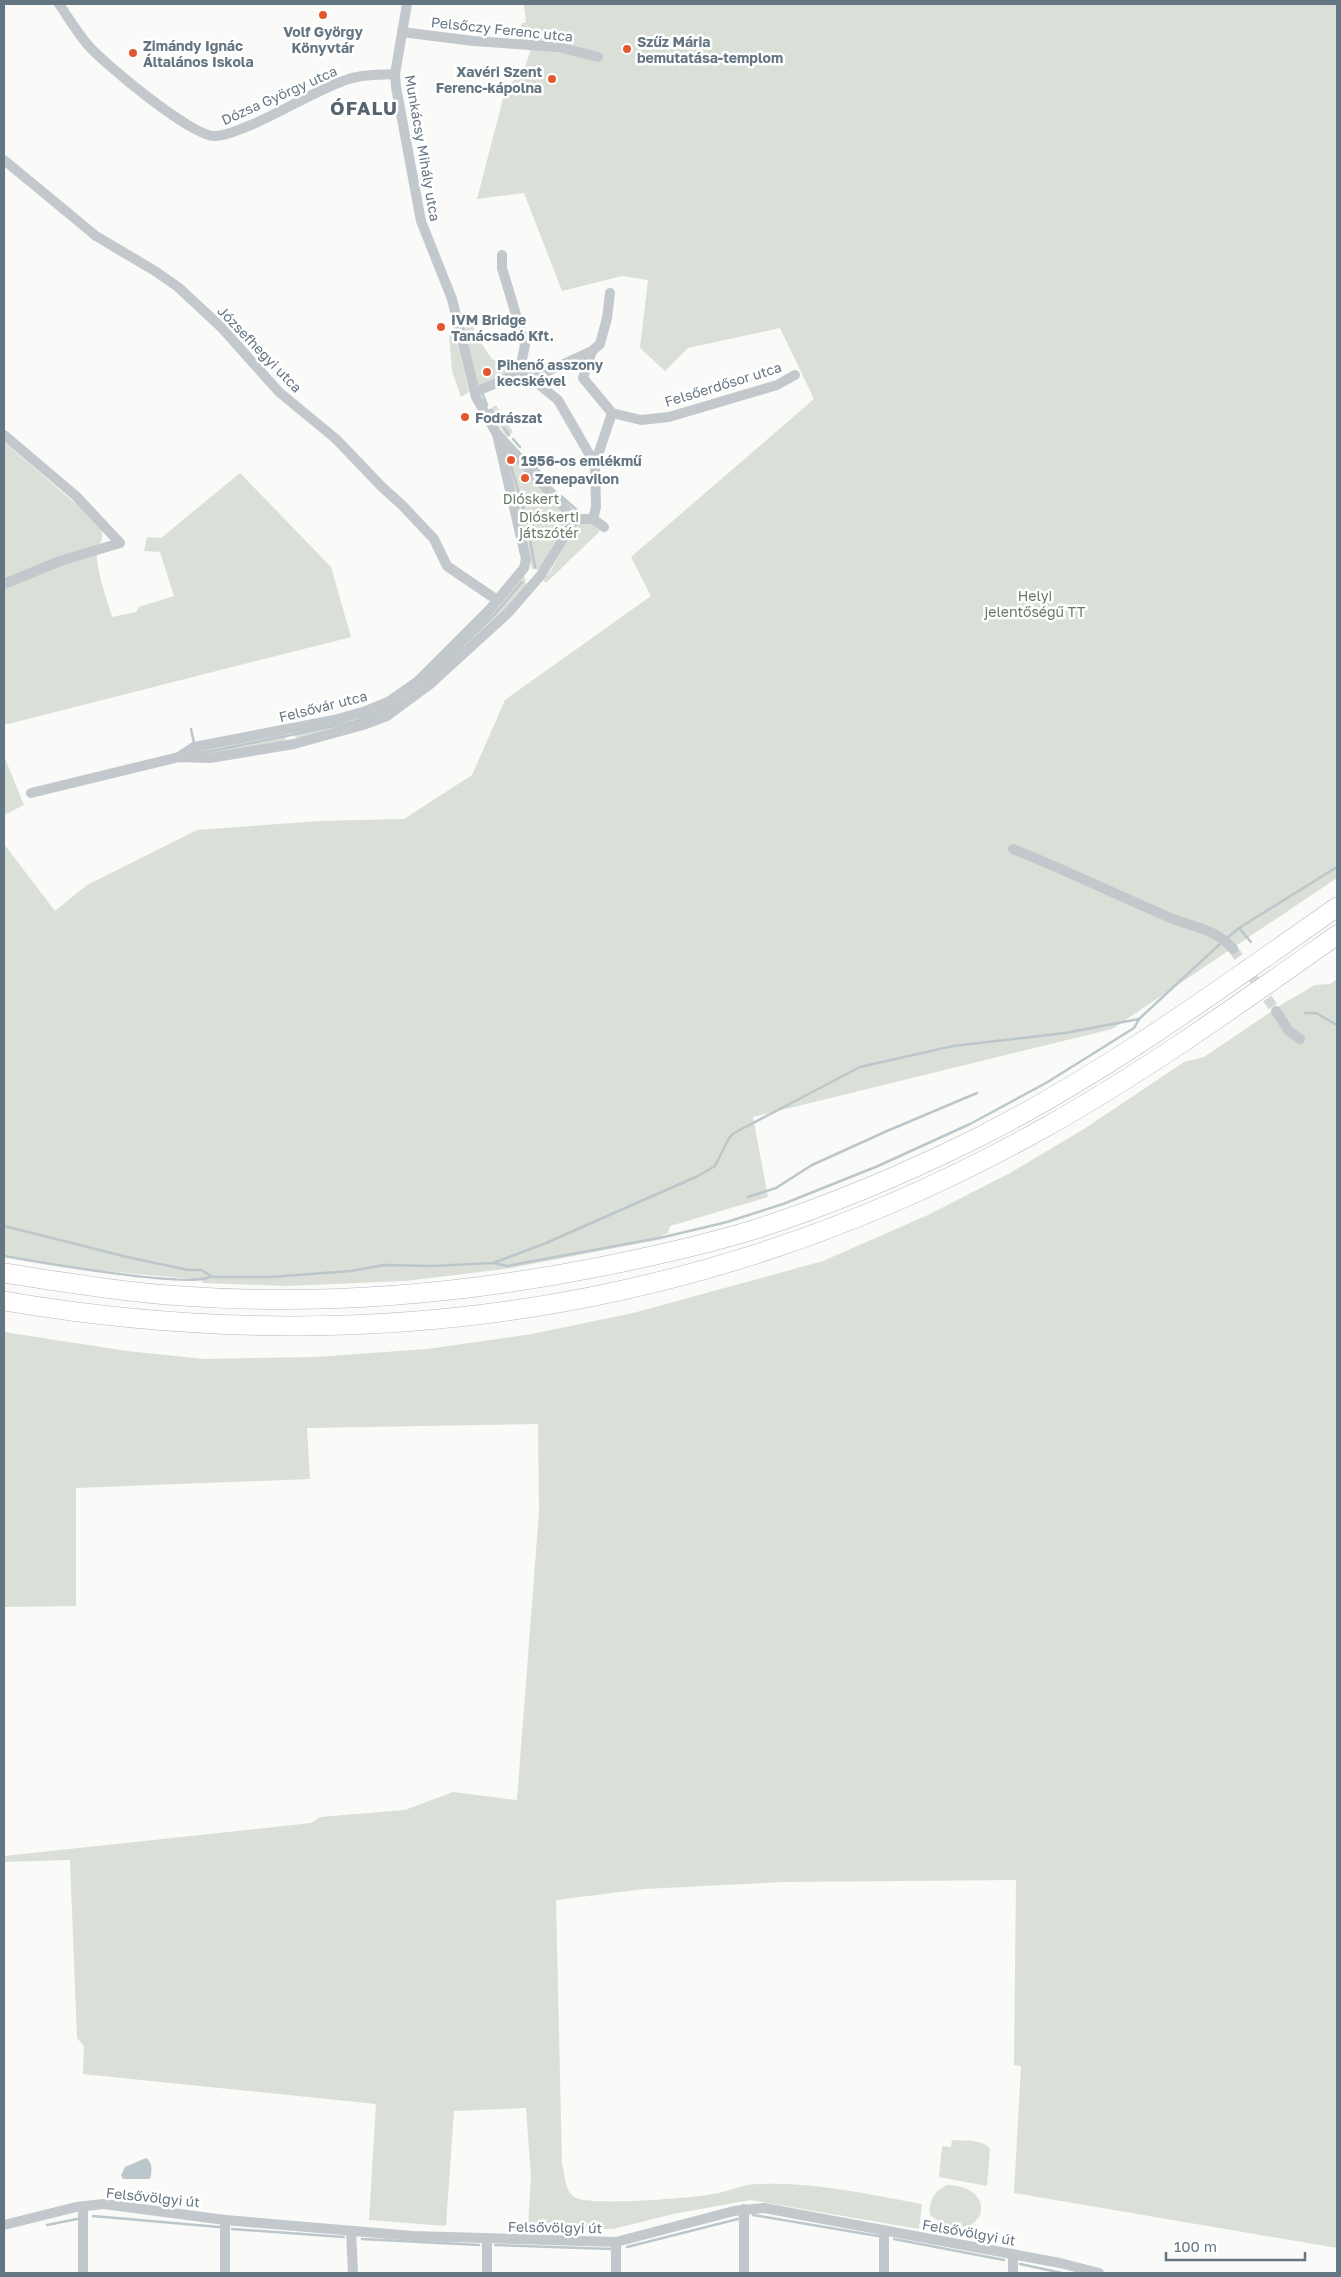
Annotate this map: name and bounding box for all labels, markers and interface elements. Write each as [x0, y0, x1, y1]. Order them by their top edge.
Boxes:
marker: Volf György Könyvtár [317, 9, 329, 21]
street label: Pelsőczy Ferenc utca [430, 13, 574, 45]
place label: Volf György Könyvtár [283, 23, 363, 56]
place label: Szűz Mária bemutatása-templom [637, 33, 783, 66]
place label: Zimándy Ignác Általános Iskola [143, 37, 254, 70]
marker: Szűz Mária bemutatása-templom [621, 43, 633, 55]
marker: Zimándy Ignác Általános Iskola [127, 47, 139, 59]
street label: Dózsa György utca [218, 62, 340, 128]
place label: Xavéri Szent Ferenc-kápolna [436, 63, 542, 96]
street label: Munkácsy Mihály utca [402, 73, 444, 223]
marker: Xavéri Szent Ferenc-kápolna [546, 73, 558, 85]
district label: ÓFALU [330, 96, 398, 119]
street label: Józsefhegyi utca [214, 302, 306, 396]
place label: IVM Bridge Tanácsadó Kft. [451, 311, 554, 344]
marker: IVM Bridge Tanácsadó Kft. [435, 321, 447, 333]
place label: Pihenő asszony kecskével [497, 356, 604, 389]
street label: Felsőerdősor utca [662, 358, 784, 410]
marker: Pihenő asszony kecskével [481, 366, 493, 378]
place label: Fodrászat [475, 409, 543, 426]
marker: Fodrászat [459, 411, 471, 423]
place label: 1956-os emlékmű [521, 452, 642, 469]
marker: 1956-os emlékmű [505, 454, 517, 466]
place label: Zenepavilon [535, 470, 619, 487]
marker: Zenepavilon [519, 472, 531, 484]
park label: Dióskert [503, 490, 559, 507]
park label: Dióskerti játszótér [518, 508, 579, 541]
park label: Helyi jelentőségű TT [984, 587, 1086, 620]
street label: Felsővár utca [277, 687, 369, 725]
street label: Felsővölgyi út [105, 2184, 201, 2210]
street label: Felsővölgyi út [921, 2215, 1017, 2249]
street label: Felsővölgyi út [508, 2218, 602, 2236]
scale bar [1166, 2230, 1305, 2262]
text: 100 m [1174, 2237, 1217, 2255]

